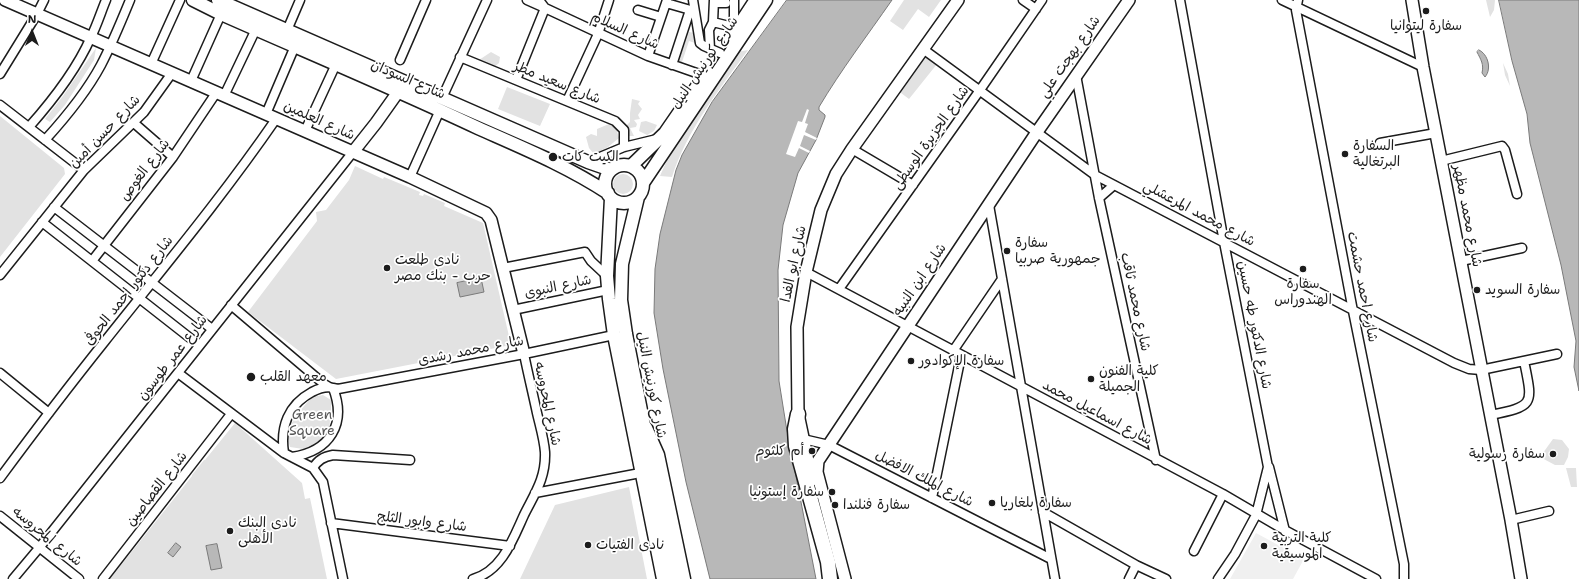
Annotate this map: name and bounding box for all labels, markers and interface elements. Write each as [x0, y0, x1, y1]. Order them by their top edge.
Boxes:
marker: سفارة ليتوانيا [1421, 6, 1431, 16]
street label: شارع السلام [588, 9, 662, 53]
north arrow [12, 12, 52, 52]
text: N [28, 12, 36, 27]
street label: شارع كورنيش النيل [668, 13, 742, 113]
street label: شارع بهجت علي [1036, 13, 1104, 101]
place label: سفارة ليتوانيا [1390, 18, 1462, 34]
street label: شارع السودان [368, 57, 448, 103]
street label: شارع سعيد مطر [511, 58, 603, 108]
street label: شارع الجزيرة الوسطى [889, 83, 973, 193]
street label: شارع حسن أمين [66, 92, 144, 172]
street label: شارع العلمين [281, 98, 357, 144]
street label: شارع الغوص [116, 136, 174, 204]
place label: السفارة البرتغالية [1353, 138, 1400, 170]
place label: الکيت کات [562, 149, 619, 165]
marker: السفارة البرتغالية [1340, 149, 1350, 159]
marker: الکيت کات [547, 151, 559, 163]
street label: شارع محمد مظهر [1449, 163, 1485, 269]
street label: شارع محمد المرعشلي [1140, 178, 1258, 250]
street label: شارع ابو الفدا [778, 224, 810, 304]
street label: شارع احمد حشمت [1343, 230, 1381, 344]
street label: شارع دكتور احمد الحوفى [81, 233, 177, 349]
place label: سفارة جمهورية صربيا [1015, 235, 1101, 268]
street label: شارع ابن النبيه [890, 240, 950, 320]
marker: سفارة جمهورية صربيا [1002, 246, 1012, 256]
street label: شارع محمد ثاقب [1116, 251, 1154, 353]
place label: نادى طلعت حرب - بنك مصر [395, 252, 491, 284]
street label: شارع الدكتور طه حسين [1233, 260, 1275, 390]
marker: نادى طلعت حرب - بنك مصر [382, 263, 392, 273]
marker: سفارة الهندوراس [1298, 264, 1308, 274]
street label: شارع النبوى [523, 272, 593, 302]
place label: سفارة الهندوراس [1274, 276, 1332, 308]
place label: سفارة السويد [1485, 282, 1560, 298]
marker: سفارة السويد [1472, 285, 1482, 295]
street label: شارع عمر طوسون [134, 312, 212, 404]
street label: شارع كورنيش النيل [632, 330, 670, 440]
street label: شارع محمد رشدى [417, 332, 525, 370]
place label: سفارة الإكوادور [919, 353, 1004, 369]
marker: سفارة الإكوادور [906, 356, 916, 366]
street label: شارع المحروسه [530, 361, 564, 447]
place label: كلية الفنون الجميلة [1099, 363, 1159, 396]
place label: معهد القلب [260, 369, 327, 385]
marker: معهد القلب [245, 371, 257, 383]
marker: كلية الفنون الجميلة [1086, 374, 1096, 384]
street label: شارع اسماعيل محمد [1039, 377, 1155, 449]
park label: Green Square [289, 407, 335, 440]
place label: أم كلثوم [755, 443, 804, 459]
marker: أم كلثوم [807, 446, 817, 456]
place label: سفارة رسولية [1469, 446, 1545, 462]
street label: شارع الملك الافضل [872, 447, 976, 511]
street label: شارع القصاصين [123, 448, 191, 530]
marker: سفارة رسولية [1548, 449, 1558, 459]
place label: سفارة إستونيا [749, 484, 824, 500]
marker: سفارة إستونيا [827, 487, 837, 497]
place label: سفارة بلغاريا [1000, 495, 1072, 511]
place label: سفارة فنلندا [843, 497, 910, 513]
marker: سفارة بلغاريا [987, 498, 997, 508]
marker: سفارة فنلندا [830, 500, 840, 510]
street label: شارع المحروسه [9, 504, 85, 570]
street label: شارع وابور الثلج [376, 508, 468, 536]
place label: نادى البنك الأهلى [238, 515, 297, 548]
marker: نادى البنك الأهلى [225, 526, 235, 536]
place label: كلية التربية الموسيقية [1272, 530, 1332, 562]
place label: نادى الفتيات [596, 537, 665, 553]
marker: نادى الفتيات [583, 540, 593, 550]
marker: كلية التربية الموسيقية [1259, 541, 1269, 551]

